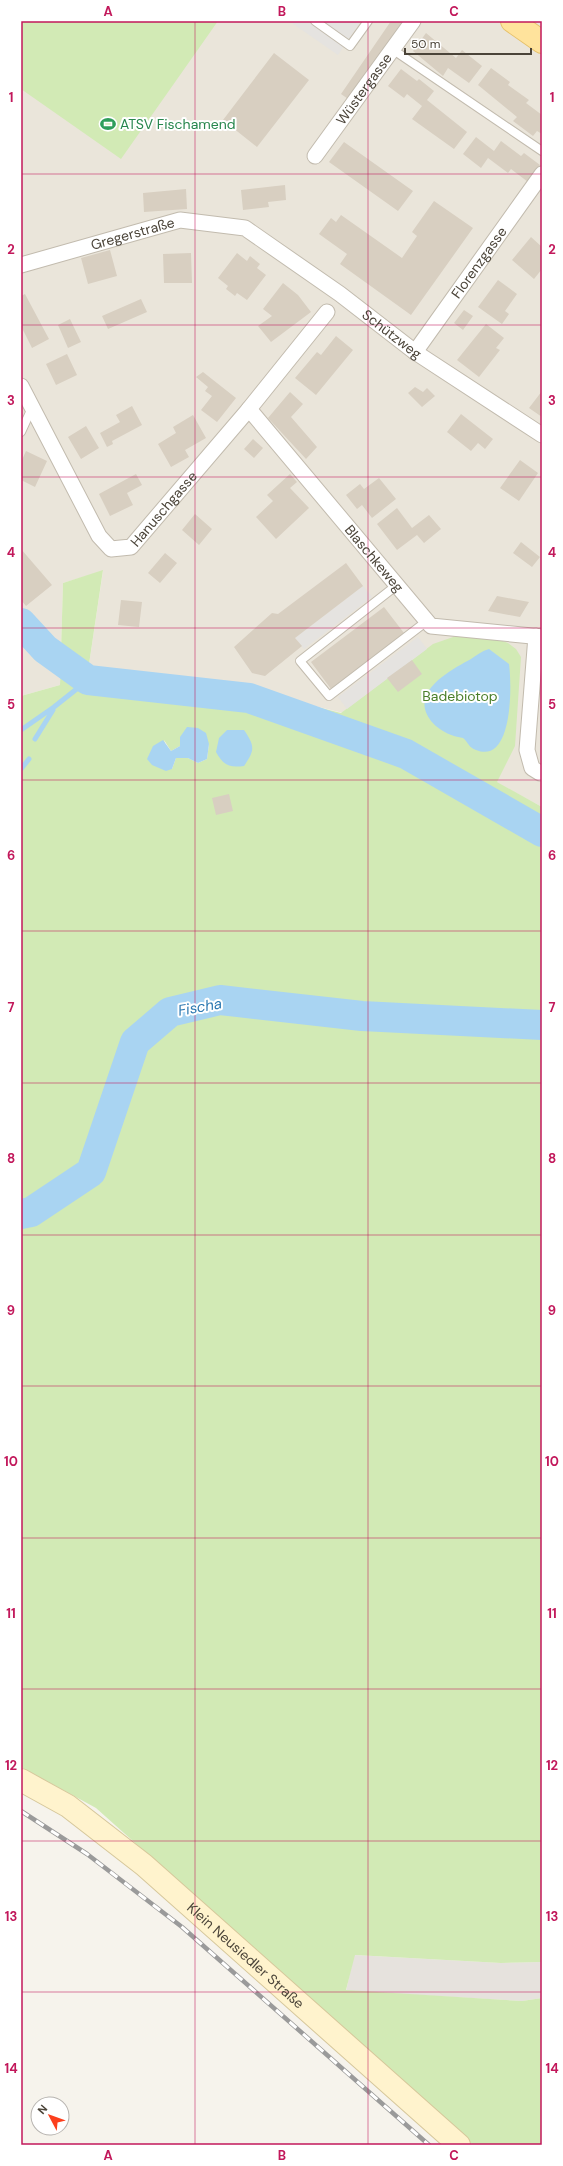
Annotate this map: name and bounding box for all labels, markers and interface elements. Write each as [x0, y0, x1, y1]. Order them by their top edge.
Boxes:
text: A [103, 3, 113, 20]
text: B [278, 3, 286, 20]
text: C [449, 3, 459, 20]
scale bar [405, 30, 531, 56]
text: 50 m [411, 36, 440, 52]
street label: Wüstergasse [332, 50, 396, 128]
text: 1 [9, 89, 13, 106]
text: 1 [550, 89, 554, 106]
sports icon: ATSV Fischamend [99, 115, 117, 133]
place label: ATSV Fischamend [120, 115, 236, 133]
street label: Gregerstraße [89, 213, 177, 254]
street label: Florenzgasse [447, 223, 511, 302]
text: 2 [7, 241, 15, 258]
text: 2 [548, 241, 556, 258]
street label: Schützweg [359, 305, 425, 363]
text: 3 [7, 392, 15, 409]
text: 3 [548, 392, 556, 409]
street label: Hanuschgasse [126, 467, 201, 550]
street label: Blaschkeweg [341, 521, 408, 596]
text: 4 [7, 544, 15, 561]
text: 4 [548, 544, 556, 561]
park label: Badebiotop [422, 687, 498, 705]
text: 5 [7, 696, 15, 713]
text: 5 [548, 696, 556, 713]
text: 6 [7, 847, 15, 864]
text: 6 [548, 847, 556, 864]
water label: Fischa [176, 993, 224, 1021]
text: 7 [8, 999, 15, 1016]
text: 7 [549, 999, 556, 1016]
text: 8 [7, 1150, 15, 1167]
text: 8 [548, 1150, 556, 1167]
text: 9 [7, 1302, 15, 1319]
text: 9 [548, 1302, 556, 1319]
text: 10 [4, 1453, 18, 1470]
text: 10 [545, 1453, 559, 1470]
text: 11 [6, 1605, 16, 1622]
text: 11 [547, 1605, 557, 1622]
text: 12 [5, 1757, 17, 1774]
text: 12 [546, 1757, 558, 1774]
street label: Klein Neusiedler Straße [183, 1899, 308, 2012]
text: 13 [5, 1908, 17, 1925]
text: 13 [546, 1908, 558, 1925]
text: 14 [4, 2060, 18, 2077]
text: 14 [545, 2060, 559, 2077]
north arrow [30, 2096, 70, 2136]
text: N [35, 2102, 50, 2117]
text: A [103, 2147, 113, 2164]
text: B [278, 2147, 286, 2164]
text: C [449, 2147, 459, 2164]

